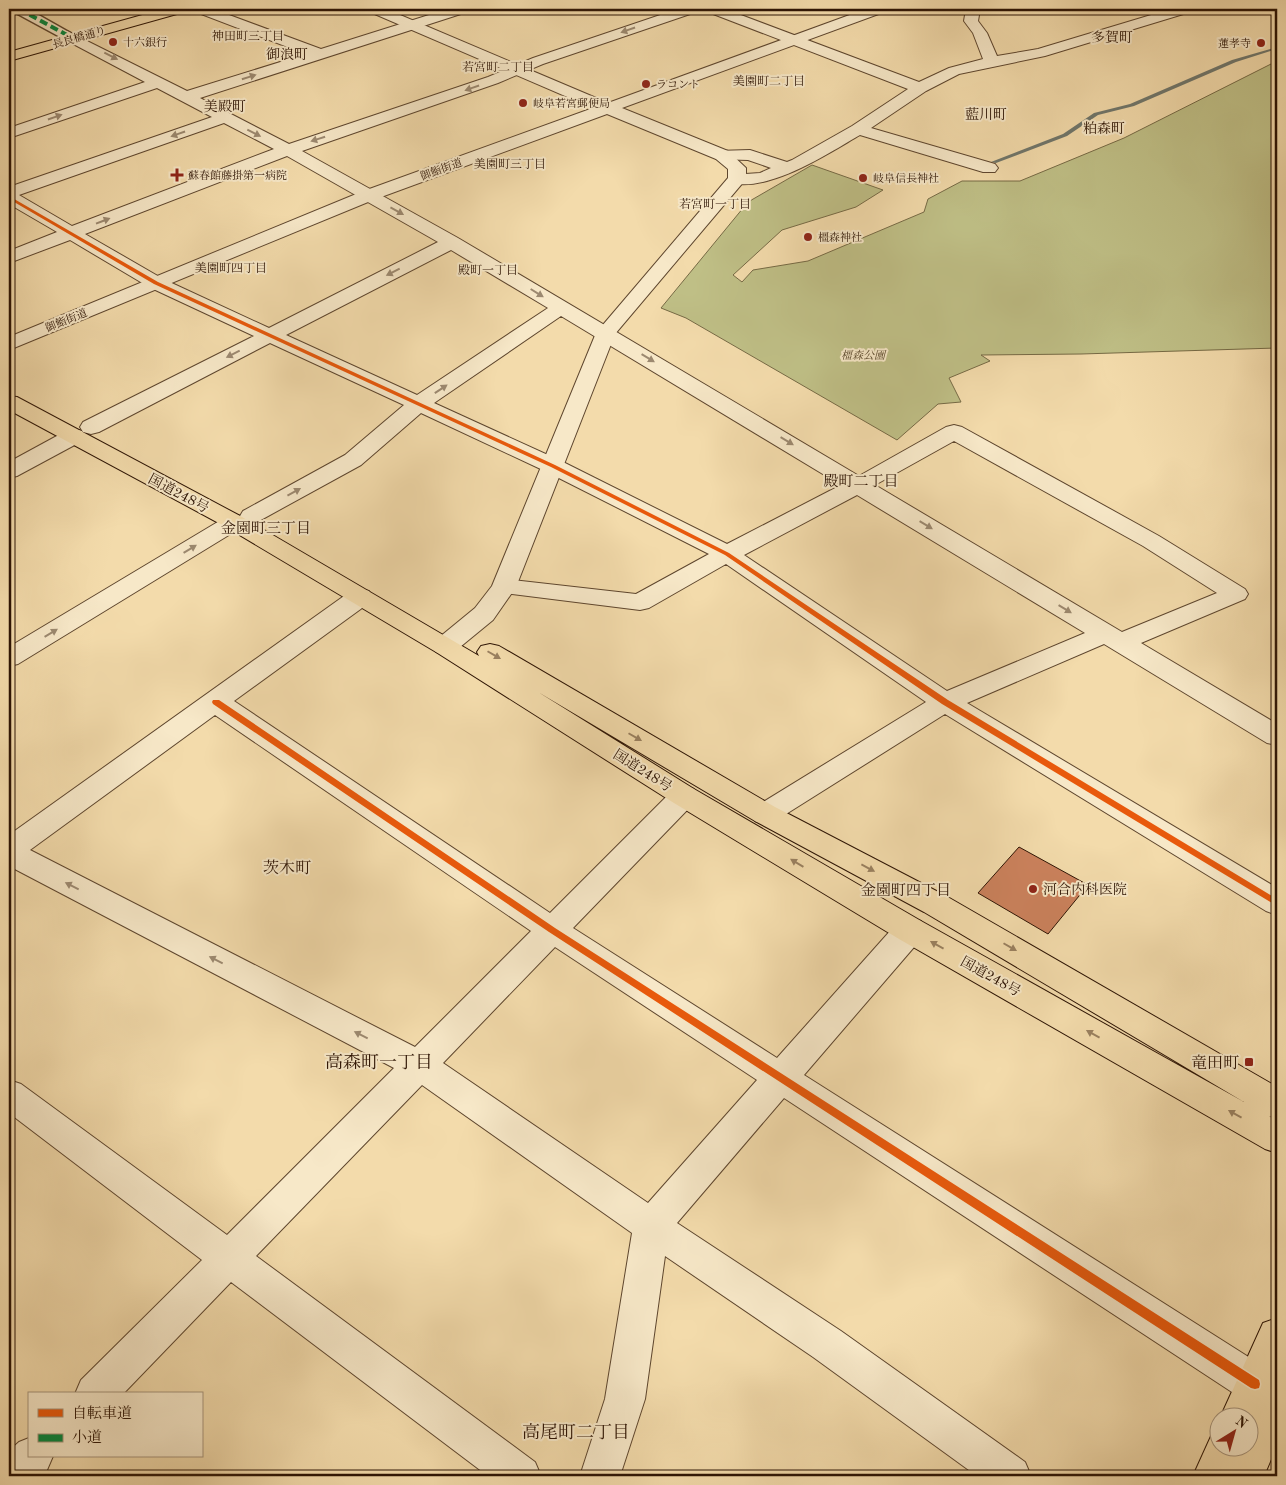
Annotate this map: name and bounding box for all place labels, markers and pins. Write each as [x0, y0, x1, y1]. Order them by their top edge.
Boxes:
marker: 十六銀行 [107, 36, 119, 48]
place label: 十六銀行 [123, 36, 167, 49]
place label: 蓮孝寺 [1218, 37, 1251, 50]
marker: 蓮孝寺 [1255, 37, 1267, 49]
marker: ラコント [640, 78, 652, 90]
place label: ラコント [656, 79, 700, 91]
marker: 岐阜若宮郵便局 [517, 97, 529, 109]
place label: 岐阜若宮郵便局 [533, 97, 610, 110]
marker: 蘇春館藤掛第一病院 [170, 168, 184, 182]
place label: 蘇春館藤掛第一病院 [188, 169, 287, 182]
marker: 岐阜信長神社 [857, 172, 869, 184]
place label: 岐阜信長神社 [873, 172, 939, 185]
marker: 橿森神社 [802, 231, 814, 243]
place label: 橿森神社 [818, 231, 862, 244]
place label: 河合内科医院 [1043, 882, 1127, 897]
marker: 河合内科医院 [1027, 883, 1039, 895]
place label: 竜田町 [1191, 1054, 1239, 1072]
marker: 竜田町 [1243, 1056, 1255, 1068]

